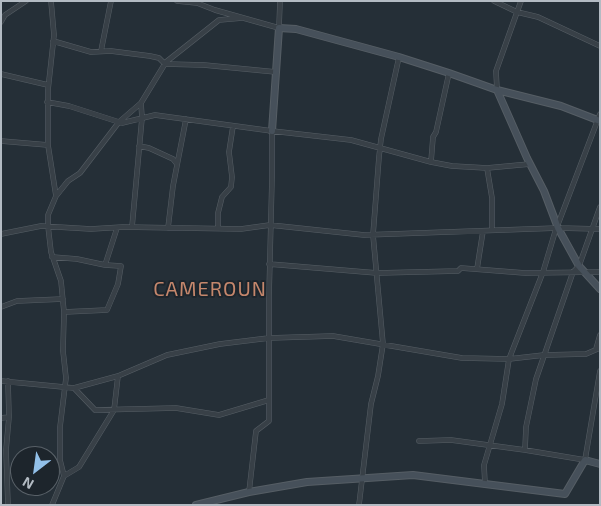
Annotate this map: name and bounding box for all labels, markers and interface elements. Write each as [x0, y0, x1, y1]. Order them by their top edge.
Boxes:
district label: CAMEROUN [152, 277, 268, 301]
north arrow [10, 446, 60, 496]
text: N [19, 474, 36, 493]

